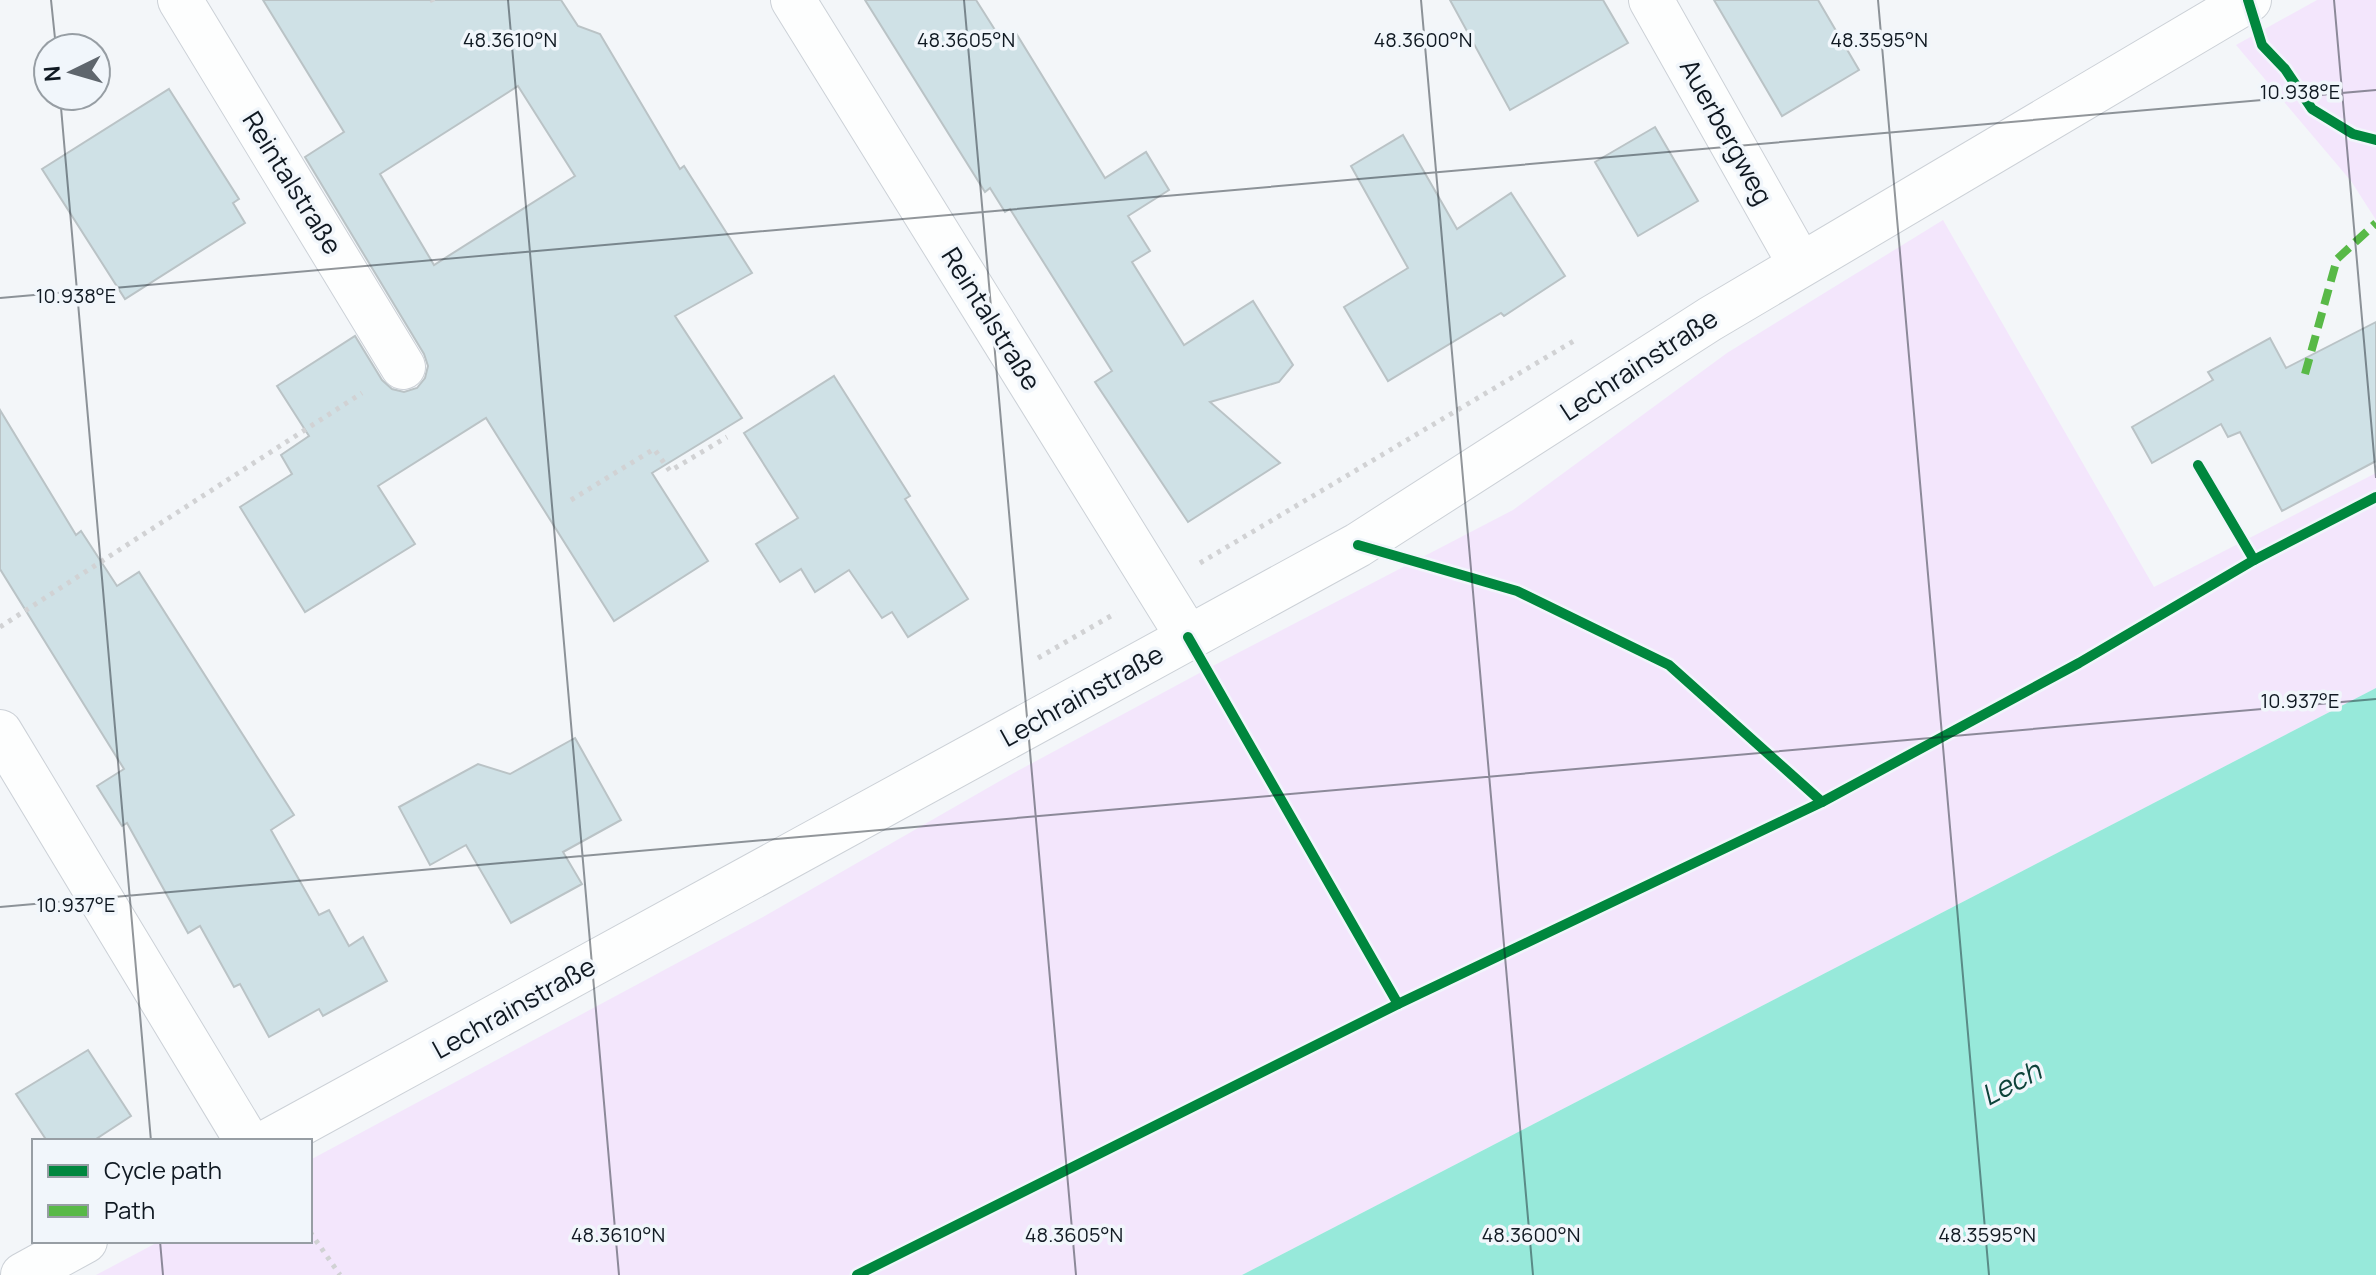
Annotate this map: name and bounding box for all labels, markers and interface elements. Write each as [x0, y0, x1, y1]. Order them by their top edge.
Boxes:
text: 48.3610°N [463, 26, 557, 53]
text: 48.3605°N [917, 26, 1015, 53]
text: 48.3600°N [1373, 26, 1473, 53]
text: 48.3595°N [1830, 26, 1928, 53]
north arrow [32, 32, 112, 112]
street label: Auerbergweg [1672, 52, 1782, 211]
text: N [36, 65, 68, 83]
text: 10.938°E [2260, 78, 2340, 105]
street label: Reintalstraße [235, 104, 351, 261]
street label: Reintalstraße [934, 240, 1050, 397]
text: 10.938°E [36, 282, 116, 309]
street label: Lechrainstraße [1553, 300, 1724, 429]
street label: Lechrainstraße [994, 635, 1169, 755]
text: 10.937°E [2261, 687, 2339, 714]
text: 10.937°E [37, 891, 115, 918]
street label: Lechrainstraße [426, 947, 601, 1067]
water label: Lech [1974, 1050, 2048, 1114]
legend [32, 1139, 312, 1243]
text: Cycle path [104, 1153, 222, 1186]
text: Path [104, 1193, 155, 1226]
text: 48.3610°N [571, 1221, 665, 1248]
text: 48.3605°N [1025, 1221, 1123, 1248]
text: 48.3600°N [1481, 1221, 1581, 1248]
text: 48.3595°N [1938, 1221, 2036, 1248]

